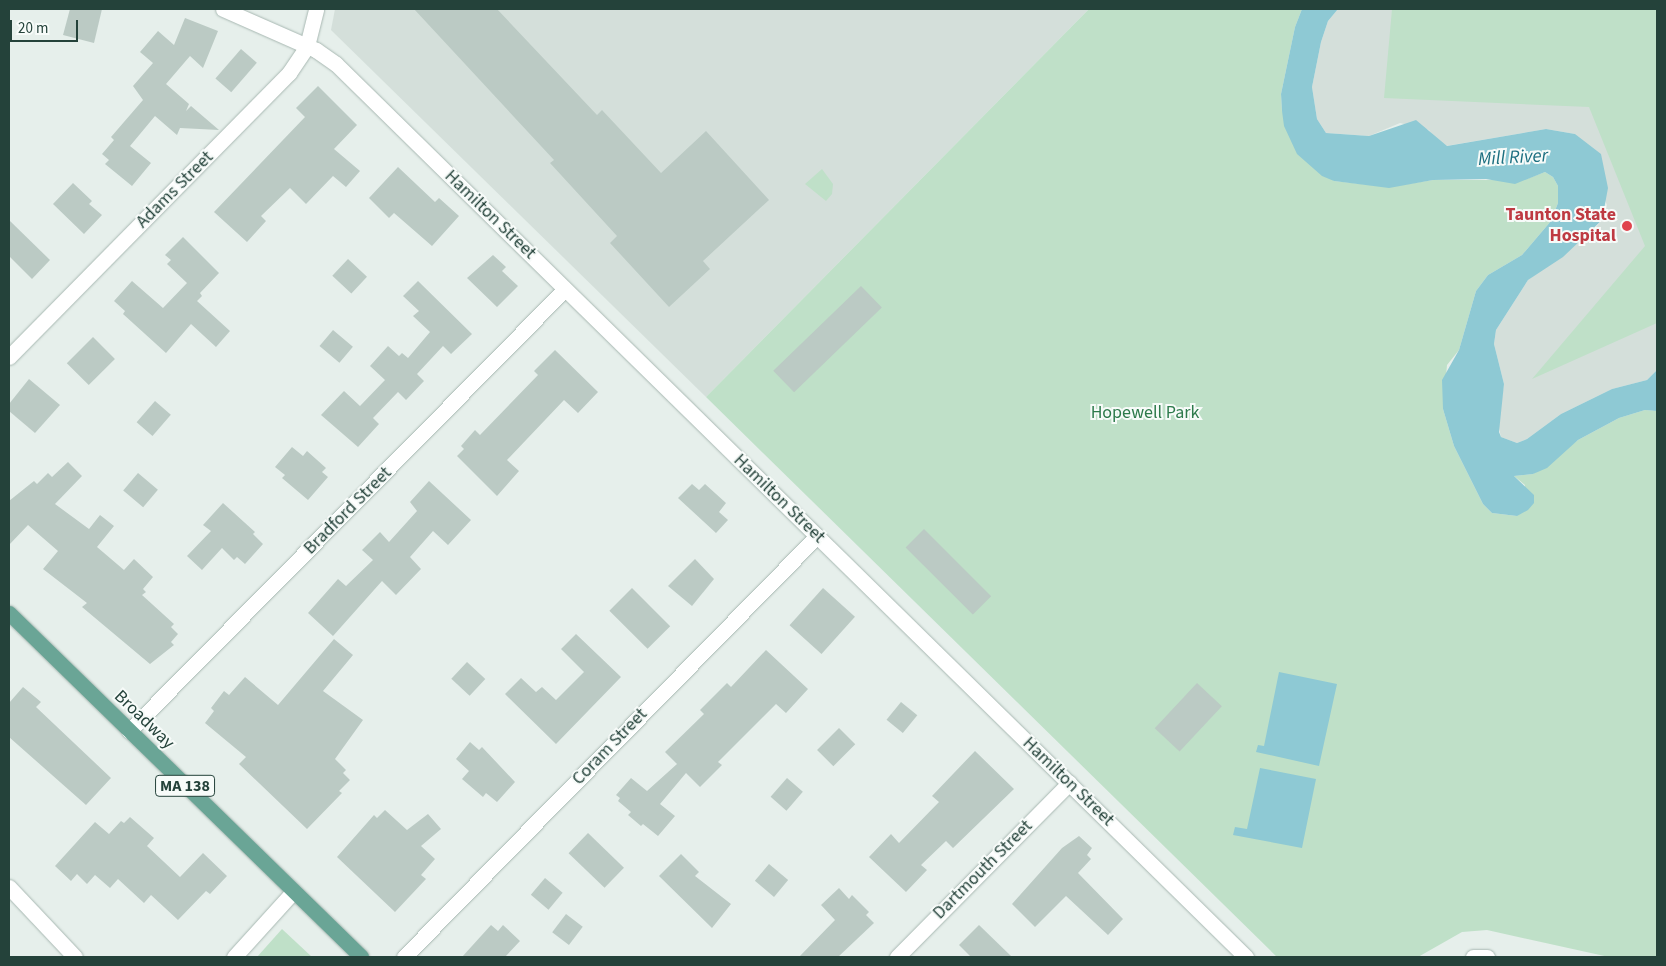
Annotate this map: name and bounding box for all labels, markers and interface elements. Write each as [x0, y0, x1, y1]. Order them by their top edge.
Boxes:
scale bar [12, 10, 80, 42]
text: 20 m [18, 18, 48, 39]
water label: Mill River [1477, 145, 1549, 171]
street label: Adams Street [132, 147, 218, 233]
street label: Hamilton Street [440, 166, 540, 264]
place label: Taunton State Hospital [1506, 205, 1616, 248]
marker: Taunton State Hospital [1620, 219, 1634, 233]
park label: Hopewell Park [1091, 402, 1199, 424]
street label: Hamilton Street [729, 450, 829, 548]
street label: Bradford Street [300, 463, 396, 559]
street label: Broadway [109, 686, 179, 754]
street label: Coram Street [568, 704, 652, 790]
street label: Hamilton Street [1018, 733, 1118, 831]
road number: MA 138 [155, 772, 215, 799]
street label: Dartmouth Street [929, 816, 1037, 924]

